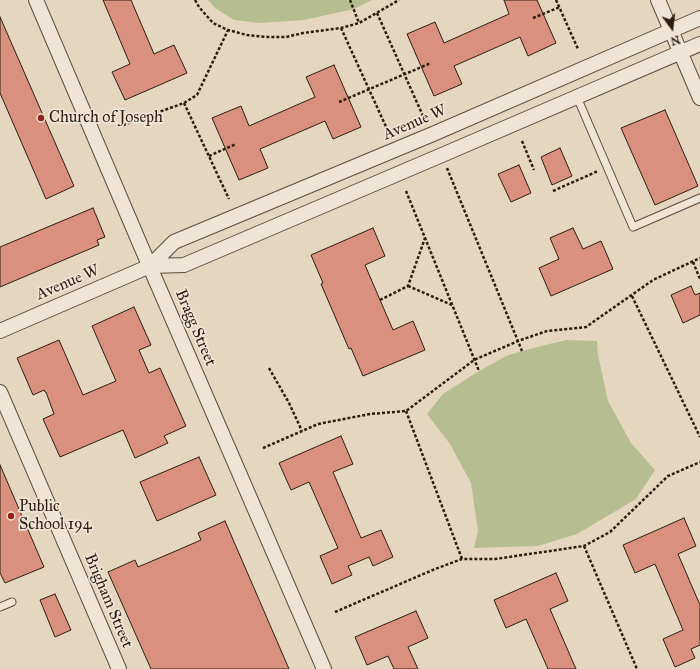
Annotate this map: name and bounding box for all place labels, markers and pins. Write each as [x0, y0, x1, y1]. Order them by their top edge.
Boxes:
place label: Church of Joseph [49, 108, 163, 128]
marker: Church of Joseph [36, 113, 46, 123]
place label: Public School 194 [19, 497, 92, 535]
marker: Public School 194 [6, 511, 16, 521]

